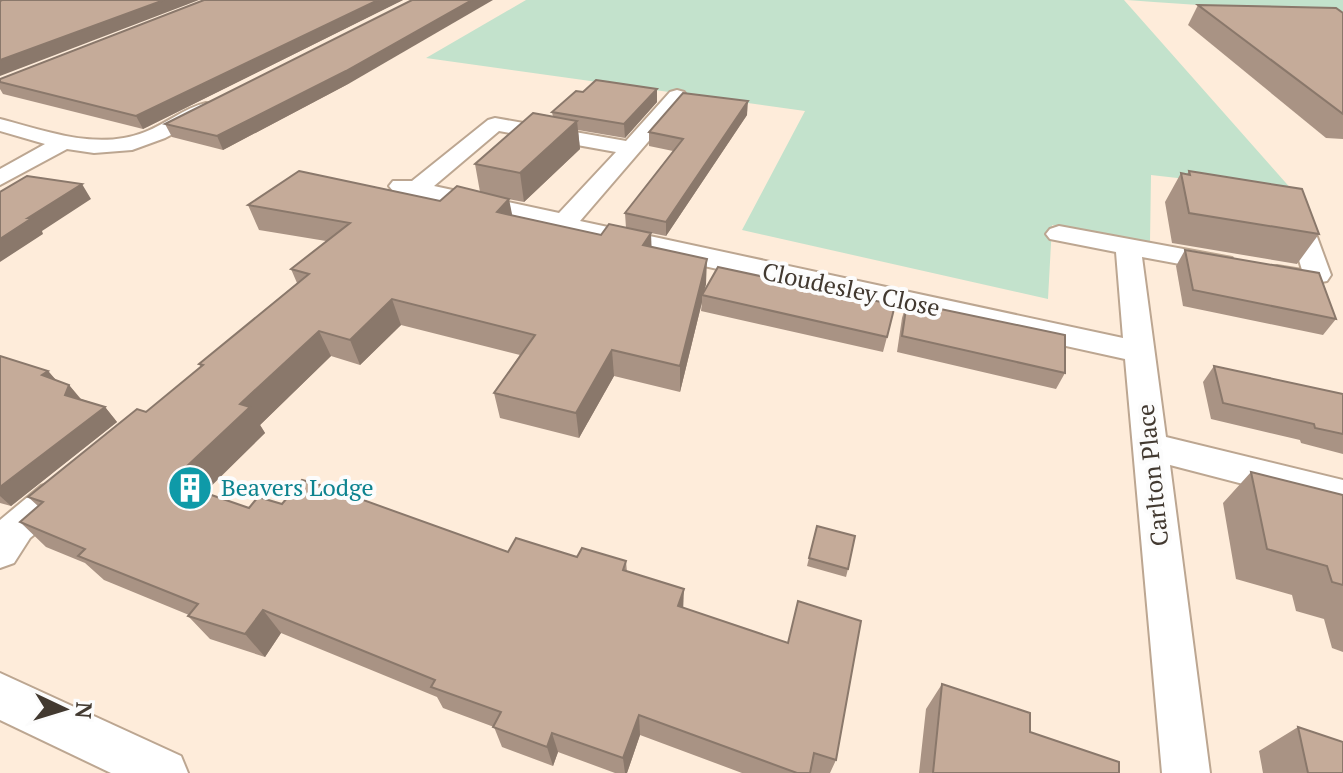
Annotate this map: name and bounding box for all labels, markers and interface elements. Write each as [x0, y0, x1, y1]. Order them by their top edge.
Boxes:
street label: Cloudesley Close [759, 255, 943, 323]
street label: Carlton Place [1129, 402, 1175, 548]
building icon: Beavers Lodge [166, 464, 214, 512]
place label: Beavers Lodge [221, 471, 374, 503]
north arrow [24, 669, 104, 749]
text: N [69, 701, 99, 720]

